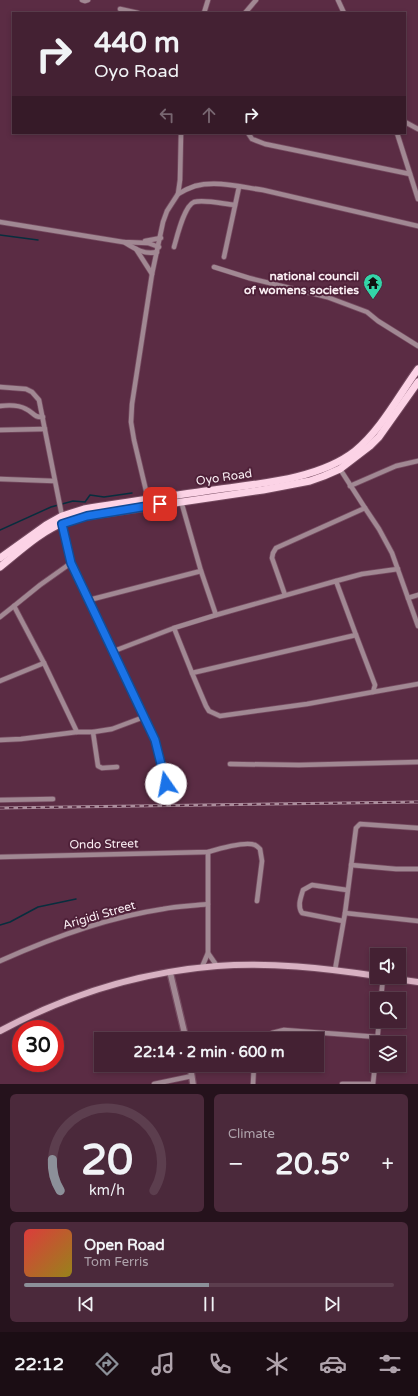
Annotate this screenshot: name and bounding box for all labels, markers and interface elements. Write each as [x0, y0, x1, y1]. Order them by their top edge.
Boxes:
text: 440 m [94, 26, 180, 60]
icon: right [28, 28, 80, 80]
text: Oyo Road [94, 60, 179, 82]
icon: left [156, 104, 178, 126]
icon: ahead [198, 104, 220, 126]
icon: right [240, 104, 262, 126]
place label: national council of womens societies [244, 269, 359, 297]
temple icon: national council of womens societies [362, 272, 384, 300]
street label: Oyo Road [195, 466, 253, 488]
pin [143, 487, 177, 521]
icon: arrive [149, 493, 171, 515]
position arrow [145, 763, 187, 805]
street label: Ondo Street [69, 836, 139, 852]
street label: Arigidi Street [61, 898, 137, 932]
map controls [370, 948, 406, 1072]
button: sound [370, 948, 406, 984]
button: search [370, 992, 406, 1028]
speed limit sign: 30 [12, 1020, 64, 1072]
button: layers [370, 1036, 406, 1072]
text: 22:14 · 2 min · 600 m [134, 1043, 284, 1061]
text: Climate [228, 1126, 275, 1142]
text: 20 [81, 1136, 133, 1186]
text: 20.5° [275, 1146, 350, 1183]
text: − [228, 1151, 244, 1177]
text: + [382, 1151, 394, 1177]
text: km/h [89, 1182, 125, 1199]
text: Open Road [84, 1236, 165, 1254]
text: Tom Ferris [84, 1254, 148, 1270]
icon: previous [75, 1293, 97, 1315]
icon: pause [198, 1293, 220, 1315]
icon: next [321, 1293, 343, 1315]
icon: directions [93, 1350, 121, 1378]
icon: music [149, 1350, 177, 1378]
icon: phone [206, 1350, 234, 1378]
icon: climate [263, 1350, 291, 1378]
icon: car [319, 1350, 347, 1378]
icon: filters [376, 1350, 404, 1378]
text: 22:12 [14, 1353, 64, 1375]

